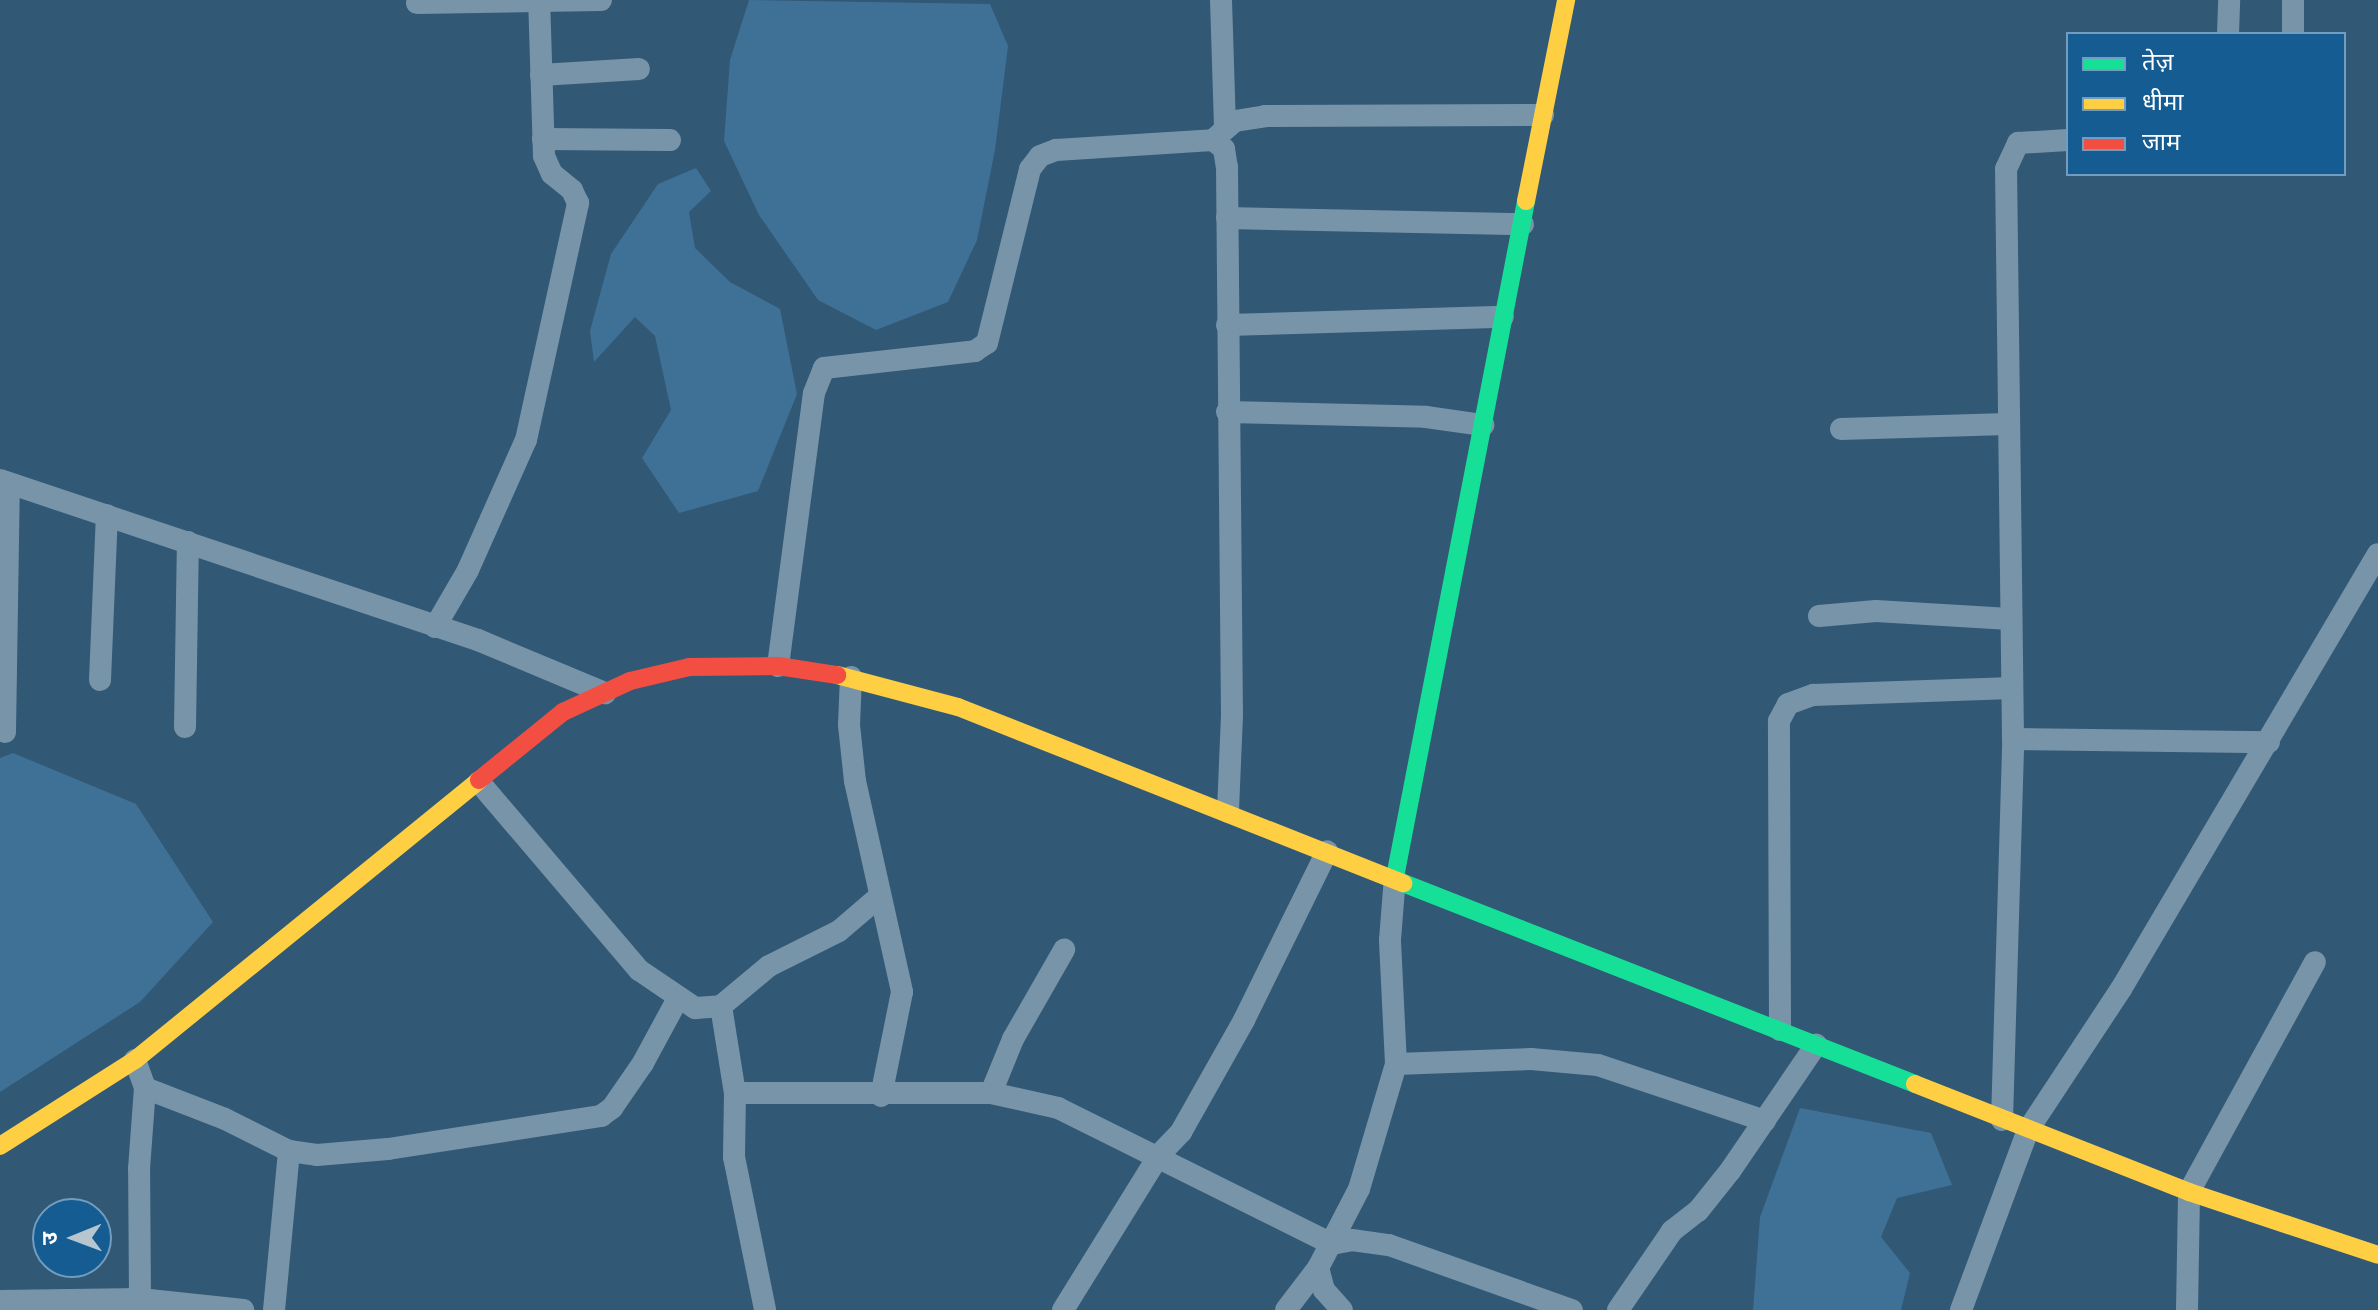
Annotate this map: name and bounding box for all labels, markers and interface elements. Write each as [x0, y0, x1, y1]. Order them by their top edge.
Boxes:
legend [2066, 32, 2346, 176]
text: तेज़ [2142, 48, 2174, 75]
text: धीमा [2142, 88, 2184, 115]
text: जाम [2142, 128, 2180, 155]
north arrow [32, 1198, 112, 1278]
text: उ [37, 1232, 62, 1245]

